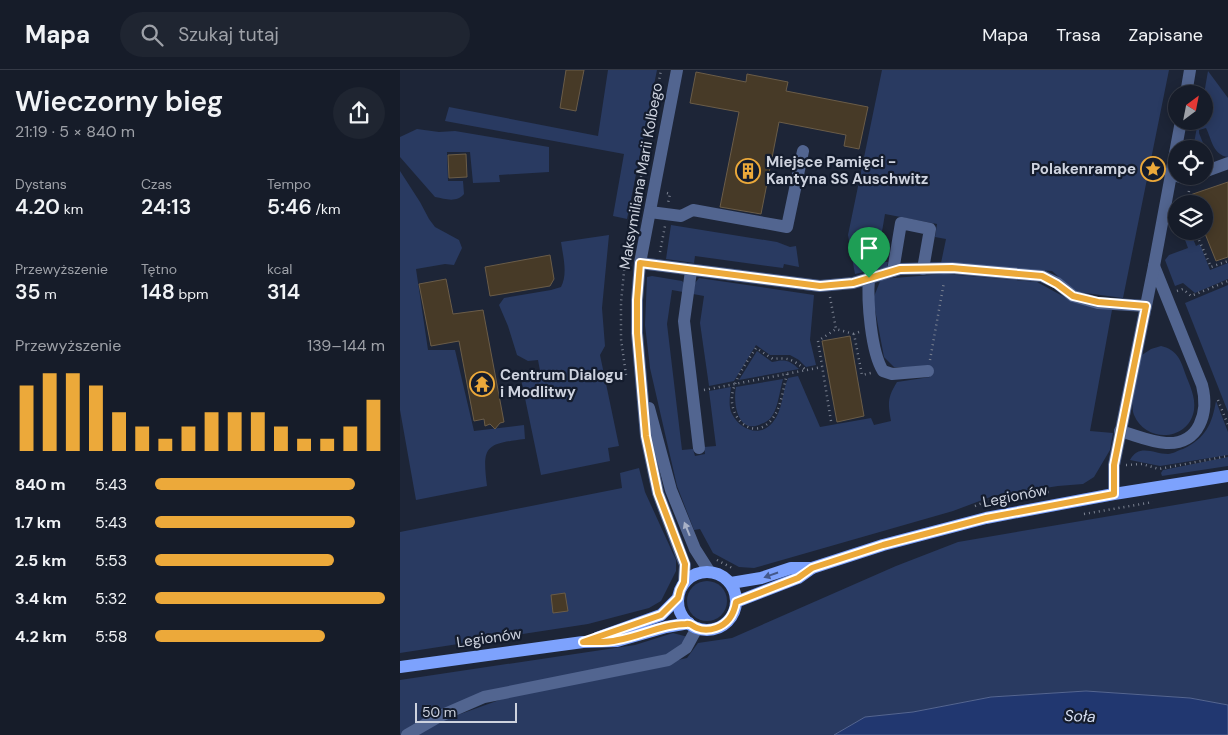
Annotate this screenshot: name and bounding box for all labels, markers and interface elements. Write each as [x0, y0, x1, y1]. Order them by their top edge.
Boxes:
search box [120, 12, 470, 57]
text: Mapa [25, 19, 90, 50]
icon: search [138, 21, 166, 49]
text: Szukaj tutaj [178, 22, 279, 47]
text: Mapa [982, 23, 1028, 47]
text: Trasa [1056, 23, 1100, 47]
text: Zapisane [1128, 23, 1203, 47]
street label: Maksymiliana Marii Kolbego [615, 81, 667, 271]
text: Wieczorny bieg [15, 83, 223, 120]
north arrow [1168, 85, 1212, 130]
map controls [1168, 85, 1213, 240]
button: share [333, 87, 385, 139]
text: 21:19 · 5 × 840 m [15, 121, 135, 142]
button: locate [1168, 140, 1213, 185]
place label: Miejsce Pamięci - Kantyna SS Auschwitz [766, 152, 928, 189]
place icon: Polakenrampe [1140, 156, 1166, 182]
building icon: Miejsce Pamięci - Kantyna SS Auschwitz [735, 158, 761, 184]
place label: Polakenrampe [1031, 159, 1136, 179]
text: Dystans [15, 175, 67, 193]
text: Czas [141, 175, 172, 193]
text: Tempo [267, 175, 311, 193]
text: 4.20 [15, 193, 60, 221]
text: 24:13 [141, 193, 191, 221]
text: 5:46 [267, 193, 312, 221]
button: layers [1168, 195, 1213, 240]
text: km [60, 200, 83, 218]
text: /km [312, 200, 340, 218]
pin [848, 227, 890, 278]
icon: arrive [855, 234, 883, 262]
text: Przewyższenie [15, 260, 108, 278]
text: Tętno [141, 260, 177, 278]
text: kcal [267, 260, 292, 278]
text: 35 [15, 278, 41, 306]
text: 148 [141, 278, 175, 306]
text: 314 [267, 278, 300, 306]
text: m [41, 285, 57, 303]
text: bpm [175, 285, 209, 303]
text: Przewyższenie [15, 335, 121, 356]
text: 139–144 m [307, 335, 385, 356]
place label: Centrum Dialogu i Modlitwy [500, 365, 623, 402]
temple icon: Centrum Dialogu i Modlitwy [469, 371, 495, 397]
text: 840 m [15, 474, 66, 495]
text: 5:43 [95, 474, 127, 495]
street label: Legionów [981, 480, 1050, 512]
text: 1.7 km [15, 512, 61, 533]
text: 5:43 [95, 512, 127, 533]
one-way arrow [682, 522, 690, 536]
text: 2.5 km [15, 550, 66, 571]
text: 5:53 [95, 550, 127, 571]
one-way arrow [764, 572, 779, 579]
text: 3.4 km [15, 588, 67, 609]
text: 5:32 [95, 588, 127, 609]
street label: Legionów [455, 623, 523, 652]
text: 4.2 km [15, 626, 67, 647]
text: 5:58 [95, 626, 127, 647]
scale bar [415, 700, 518, 723]
text: 50 m [422, 703, 456, 721]
water label: Soła [1064, 705, 1096, 727]

